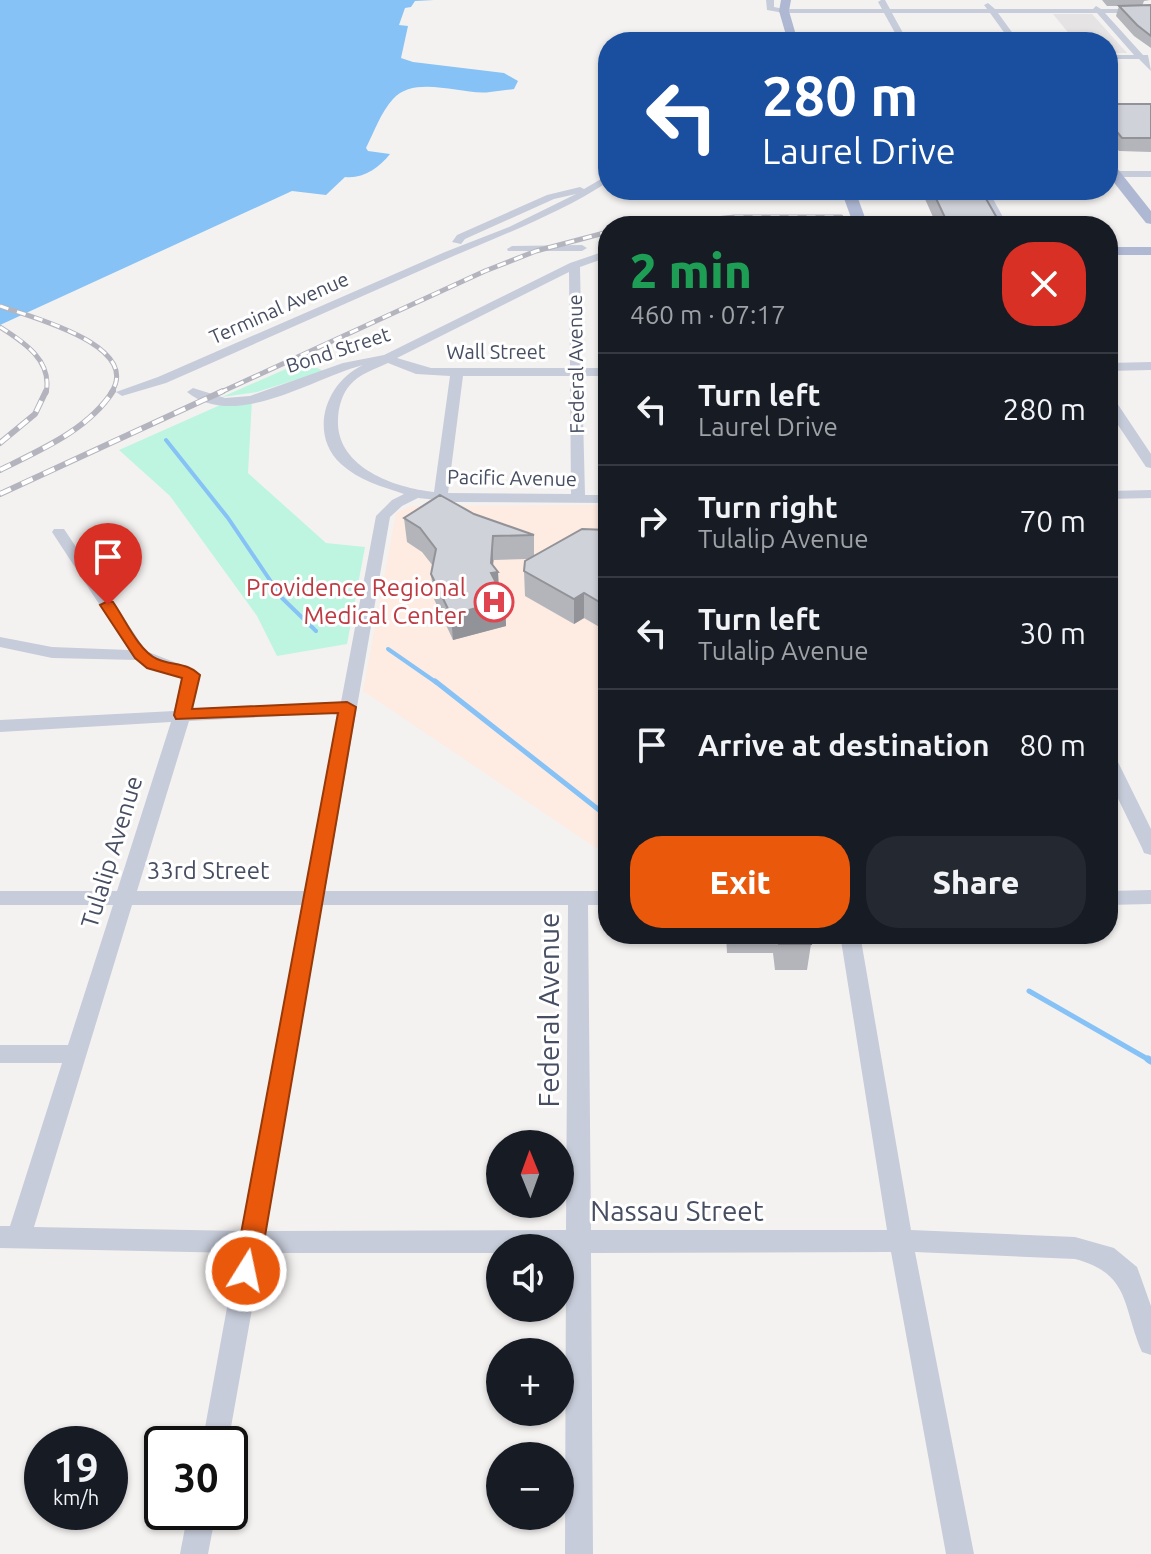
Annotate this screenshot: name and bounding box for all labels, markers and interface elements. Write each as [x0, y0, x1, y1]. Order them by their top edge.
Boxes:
icon: left [630, 64, 734, 168]
text: 280 m [762, 64, 918, 127]
text: Laurel Drive [762, 130, 956, 171]
button: close [1002, 242, 1086, 326]
text: 2 min [630, 243, 752, 297]
street label: Terminal Avenue [206, 267, 352, 349]
street label: Federal Avenue [563, 294, 588, 434]
text: 460 m · 07:17 [630, 300, 786, 329]
street label: Bond Street [283, 322, 393, 377]
street label: Wall Street [446, 340, 546, 363]
text: Turn left [698, 378, 820, 412]
icon: left [630, 387, 674, 431]
text: 280 m [1002, 392, 1086, 426]
text: Laurel Drive [698, 412, 838, 441]
street label: Pacific Avenue [447, 465, 577, 490]
text: Turn right [698, 490, 838, 524]
icon: right [630, 499, 674, 543]
text: 70 m [1019, 504, 1086, 538]
pin [74, 523, 142, 605]
text: Tulalip Avenue [698, 524, 869, 553]
icon: arrive [86, 535, 130, 579]
place label: Providence Regional Medical Center [246, 574, 466, 629]
hospital icon: Providence Regional Medical Center [473, 581, 515, 623]
text: Turn left [698, 602, 820, 636]
icon: left [630, 611, 674, 655]
text: 30 m [1019, 616, 1086, 650]
text: Tulalip Avenue [698, 636, 869, 665]
icon: arrive [630, 723, 674, 767]
text: Arrive at destination [698, 728, 990, 762]
text: 80 m [1019, 728, 1086, 762]
street label: Tulalip Avenue [76, 773, 147, 931]
button: Exit [630, 836, 850, 928]
button: Share [866, 836, 1086, 928]
street label: 33rd Street [147, 857, 270, 884]
street label: Federal Avenue [533, 912, 564, 1108]
north arrow [486, 1130, 574, 1218]
map controls [486, 1130, 574, 1530]
street label: Nassau Street [590, 1195, 764, 1226]
position arrow [204, 1229, 288, 1313]
button: sound [486, 1234, 574, 1322]
button: + [486, 1338, 574, 1426]
speed limit sign: 30 [144, 1426, 248, 1530]
button: − [486, 1442, 574, 1530]
text: 19 [53, 1445, 99, 1490]
text: km/h [53, 1486, 99, 1509]

